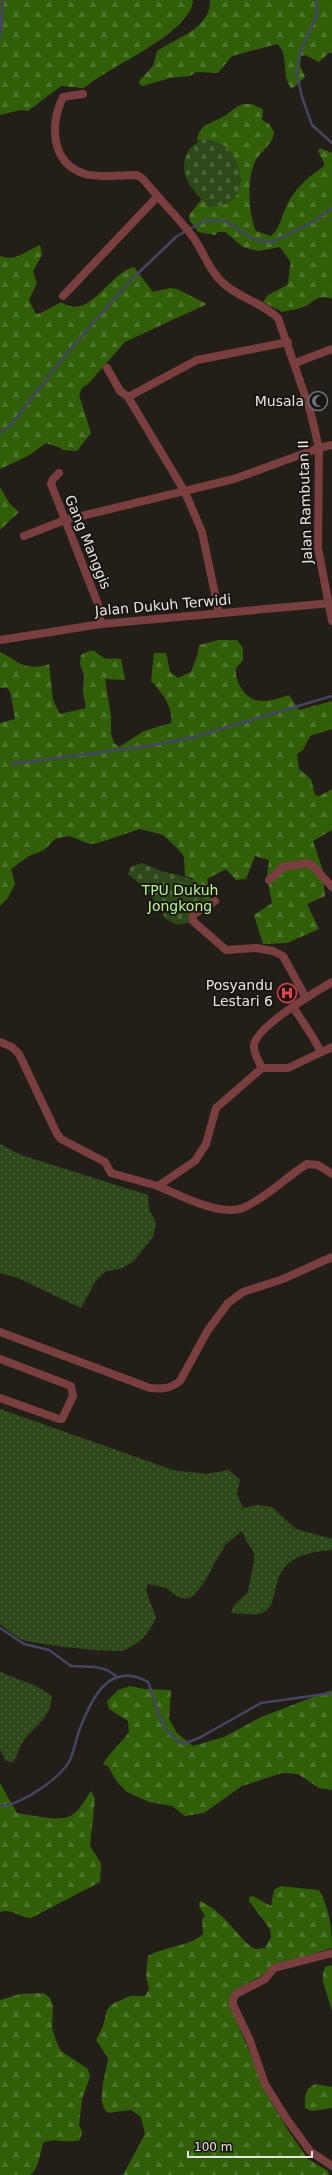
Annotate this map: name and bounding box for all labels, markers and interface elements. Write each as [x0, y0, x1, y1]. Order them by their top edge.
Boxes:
mosque icon: Musala [307, 390, 329, 412]
place label: Musala [255, 393, 304, 409]
street label: Jalan Rambutan II [295, 440, 315, 565]
street label: Gang Manggis [62, 493, 114, 591]
street label: Jalan Dukuh Terwidi [93, 591, 232, 619]
park label: TPU Dukuh Jongkong [141, 882, 218, 914]
place label: Posyandu Lestari 6 [206, 977, 273, 1009]
hospital icon: Posyandu Lestari 6 [276, 982, 298, 1004]
scale bar [188, 2133, 312, 2159]
text: 100 m [194, 2140, 232, 2154]

